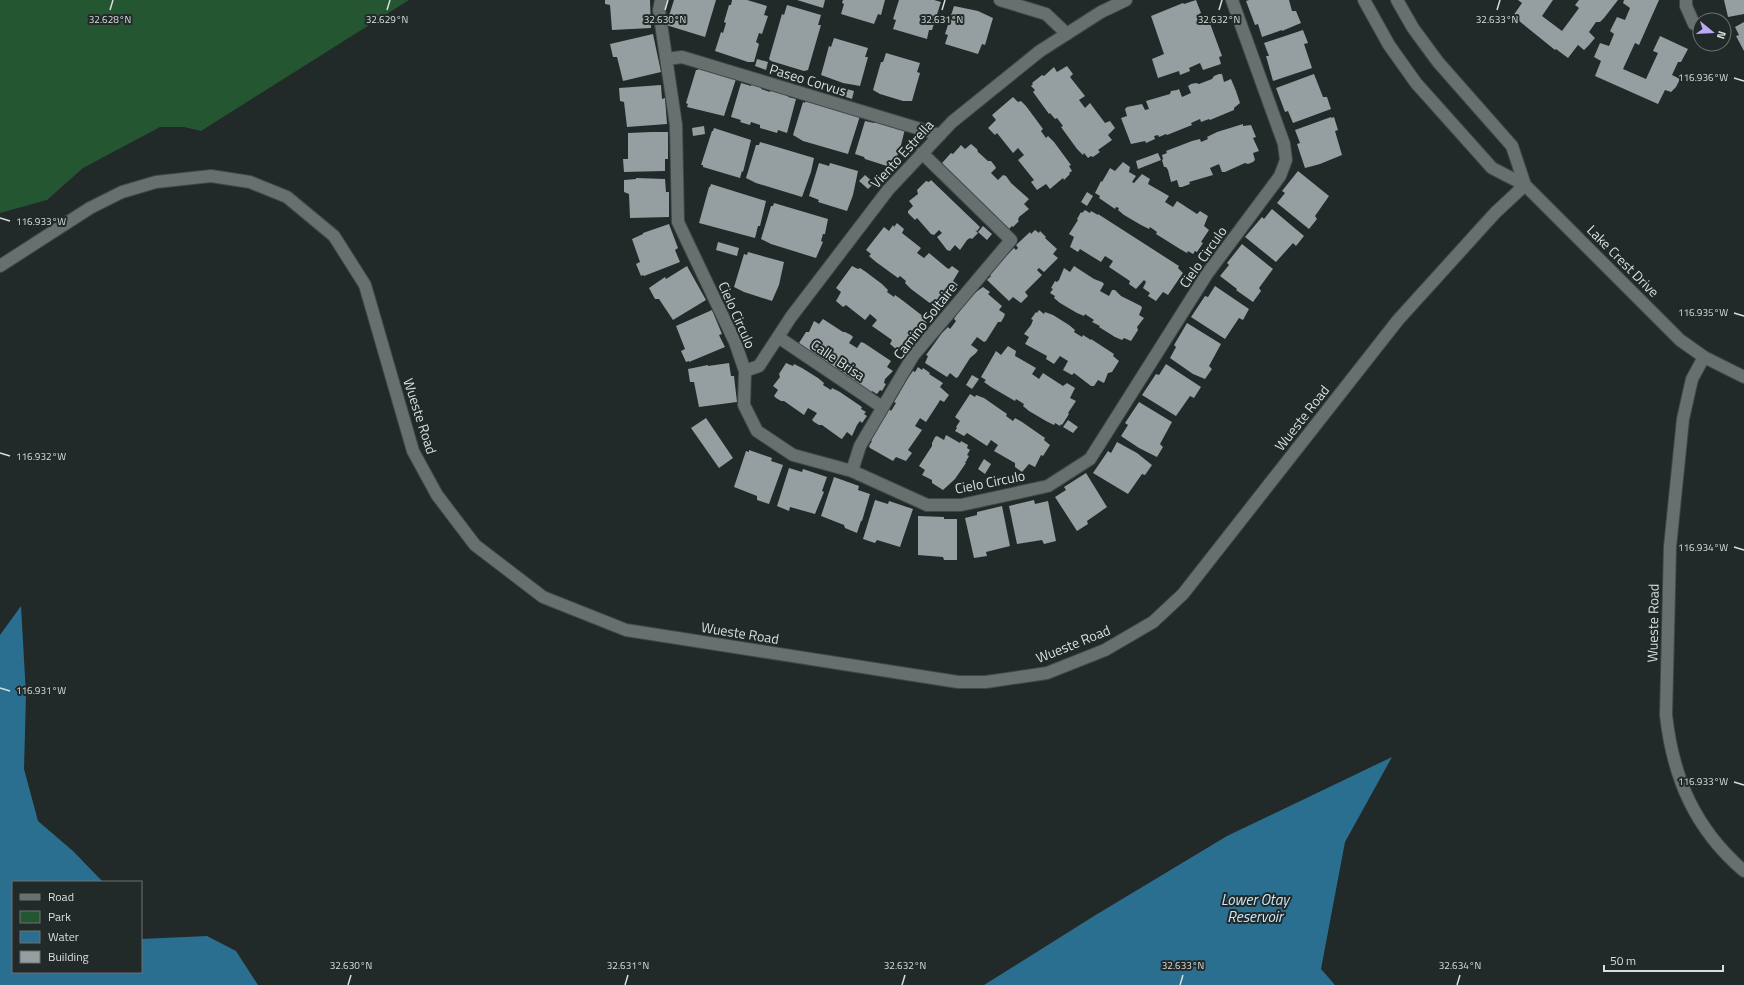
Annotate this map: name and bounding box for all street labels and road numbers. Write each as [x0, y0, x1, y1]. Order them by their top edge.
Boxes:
street label: Paseo Corvus [767, 58, 849, 101]
street label: Viento Estrella [865, 115, 938, 192]
street label: Lake Crest Drive [1582, 220, 1664, 302]
street label: Cielo Circulo [1174, 222, 1232, 292]
street label: Cielo Circulo [713, 278, 761, 352]
street label: Camino Soltaire [888, 278, 961, 364]
street label: Calle Brisa [807, 334, 870, 385]
street label: Wueste Road [398, 375, 443, 456]
street label: Wueste Road [1269, 380, 1334, 455]
street label: Cielo Circulo [953, 464, 1027, 499]
street label: Wueste Road [1641, 584, 1664, 662]
street label: Wueste Road [700, 616, 781, 649]
street label: Wueste Road [1032, 619, 1113, 668]

